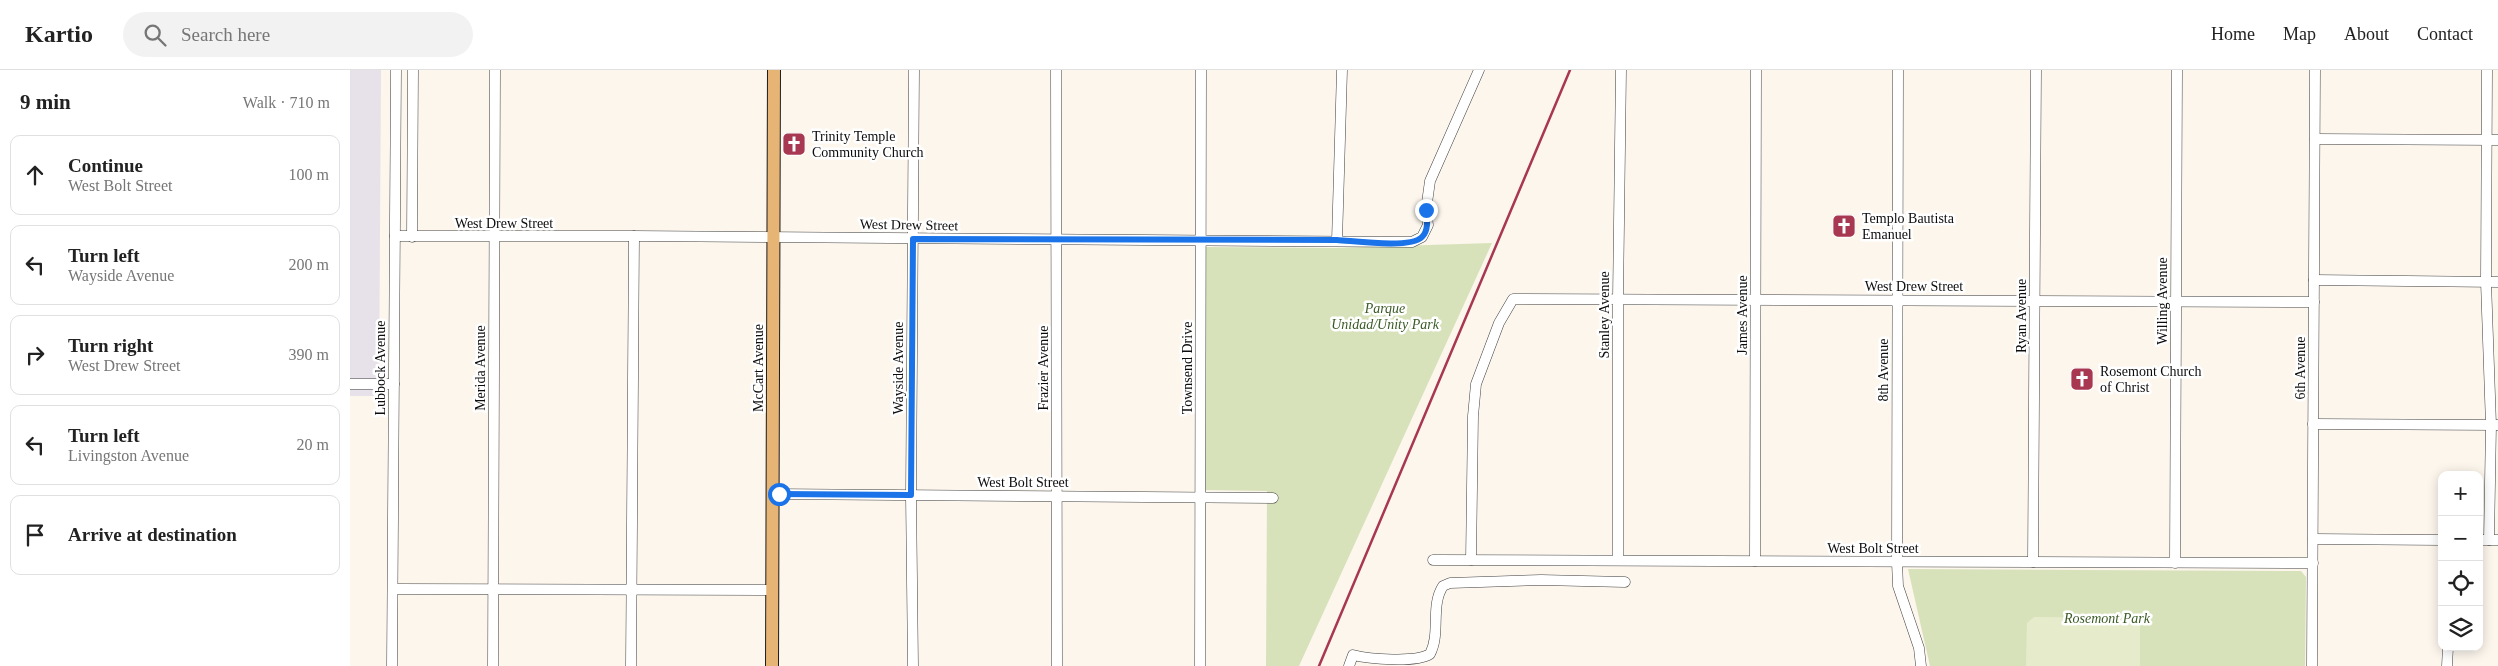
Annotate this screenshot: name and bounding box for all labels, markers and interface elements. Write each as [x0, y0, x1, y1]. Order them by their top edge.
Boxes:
search box [123, 12, 473, 57]
text: Kartio [25, 21, 93, 47]
icon: search [141, 21, 169, 49]
text: Search here [181, 24, 270, 45]
text: Home [2211, 24, 2255, 44]
text: Map [2283, 24, 2316, 44]
text: About [2344, 24, 2389, 44]
text: Contact [2417, 24, 2473, 44]
text: 9 min [20, 90, 71, 114]
text: Walk · 710 m [243, 94, 330, 111]
place label: Trinity Temple Community Church [812, 129, 924, 160]
church icon: Trinity Temple Community Church [781, 131, 807, 157]
text: Continue [68, 155, 143, 176]
icon: ahead [21, 161, 49, 189]
text: 100 m [289, 166, 329, 183]
text: West Bolt Street [68, 177, 172, 194]
route end [1415, 199, 1438, 222]
place label: Templo Bautista Emanuel [1862, 211, 1955, 242]
church icon: Templo Bautista Emanuel [1831, 213, 1857, 239]
street label: West Drew Street [455, 216, 553, 231]
street label: West Drew Street [860, 217, 958, 233]
text: Turn left [68, 245, 140, 266]
icon: left [21, 251, 49, 279]
text: 200 m [289, 256, 329, 273]
street label: Willing Avenue [2155, 257, 2170, 345]
text: Wayside Avenue [68, 267, 174, 284]
street label: Stanley Avenue [1597, 271, 1612, 359]
street label: James Avenue [1735, 275, 1750, 355]
street label: West Drew Street [1865, 279, 1963, 294]
street label: Ryan Avenue [2014, 279, 2029, 353]
park label: Parque Unidad/Unity Park [1331, 301, 1440, 332]
street label: Lubbock Avenue [373, 321, 388, 416]
street label: Wayside Avenue [891, 321, 906, 415]
street label: Townsend Drive [1180, 322, 1195, 414]
street label: McCart Avenue [751, 324, 766, 412]
street label: Merida Avenue [473, 325, 488, 411]
street label: Frazier Avenue [1036, 326, 1051, 410]
text: Turn right [68, 335, 153, 356]
street label: 6th Avenue [2293, 336, 2308, 400]
street label: 8th Avenue [1876, 338, 1891, 402]
icon: right [21, 341, 49, 369]
text: 390 m [289, 346, 329, 363]
text: West Drew Street [68, 357, 180, 374]
place label: Rosemont Church of Christ [2100, 364, 2202, 395]
church icon: Rosemont Church of Christ [2069, 366, 2095, 392]
text: Turn left [68, 425, 140, 446]
icon: left [21, 431, 49, 459]
text: 20 m [297, 436, 329, 453]
text: Livingston Avenue [68, 447, 189, 464]
map controls [2438, 471, 2483, 651]
button: + [2438, 471, 2483, 516]
street label: West Bolt Street [977, 475, 1069, 490]
route start [768, 483, 791, 506]
button: − [2438, 516, 2483, 561]
icon: arrive [21, 521, 49, 549]
text: Arrive at destination [68, 524, 237, 545]
street label: West Bolt Street [1827, 541, 1919, 556]
button: locate [2438, 561, 2483, 606]
button: layers [2438, 606, 2483, 651]
park label: Rosemont Park [2063, 611, 2151, 626]

